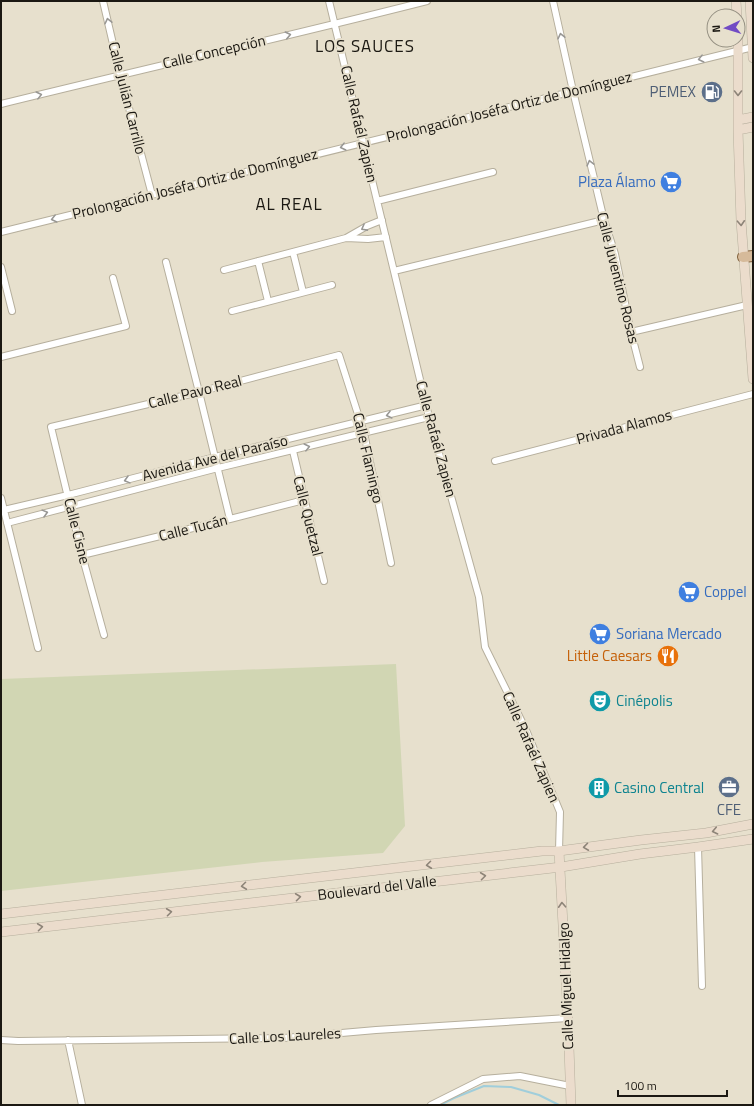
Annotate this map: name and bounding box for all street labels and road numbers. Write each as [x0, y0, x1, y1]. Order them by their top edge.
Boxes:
street label: Calle Concepción [160, 28, 268, 75]
street label: Calle Julián Carrillo [102, 39, 153, 157]
street label: Calle Rafaél Zapien [335, 63, 384, 185]
street label: Prolongación Joséfa Ortiz de Domínguez [384, 65, 634, 148]
street label: Prolongación Joséfa Ortiz de Domínguez [70, 142, 320, 225]
street label: Calle Juventino Rosas [591, 210, 646, 346]
street label: Calle Pavo Real [146, 369, 244, 414]
street label: Calle Rafaél Zapien [410, 378, 463, 500]
street label: Privada Alamos [574, 403, 674, 450]
street label: Calle Flamingo [347, 411, 390, 505]
street label: Avenida Ave del Paraíso [140, 428, 290, 487]
street label: Calle Quetzal [287, 473, 330, 558]
street label: Calle Cisne [58, 495, 97, 566]
street label: Calle Tucán [156, 508, 230, 547]
street label: Calle Rafaél Zapien [497, 688, 566, 806]
street label: Boulevard del Valle [316, 869, 438, 906]
street label: Calle Miguel Hidalgo [552, 922, 579, 1050]
street label: Calle Los Laureles [228, 1021, 342, 1050]

